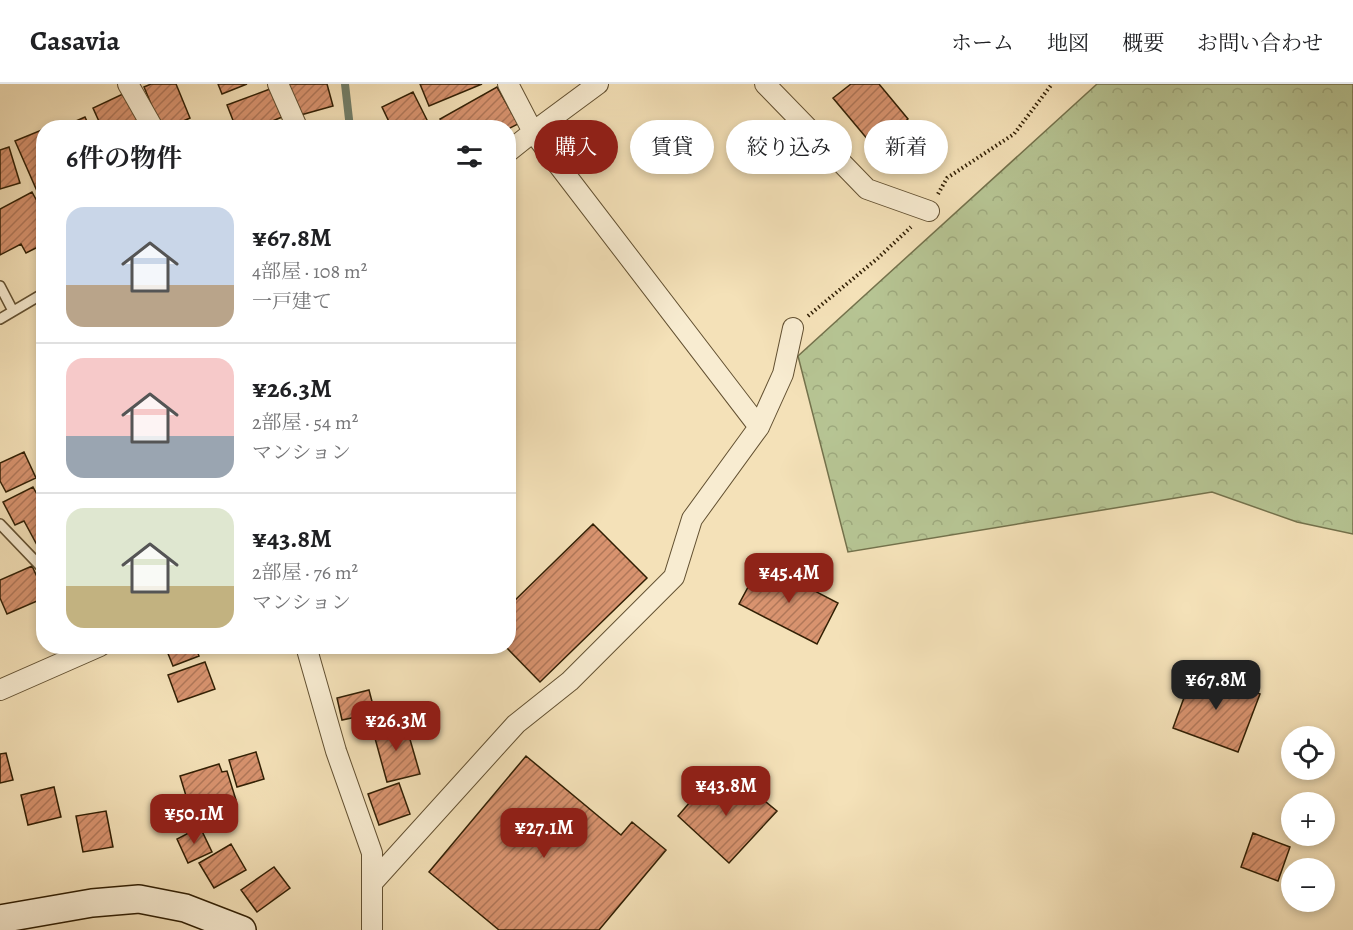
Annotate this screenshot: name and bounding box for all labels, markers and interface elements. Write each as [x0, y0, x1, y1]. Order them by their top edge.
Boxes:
text: Casavia [30, 22, 120, 60]
text: ホーム [951, 29, 1014, 57]
text: 地図 [1047, 29, 1089, 57]
text: 概要 [1122, 29, 1164, 57]
text: お問い合わせ [1197, 29, 1323, 57]
chip: 購入 [534, 120, 618, 174]
chip: 賃貸 [630, 120, 714, 174]
chip: 絞り込み [726, 120, 852, 174]
chip: 新着 [864, 120, 948, 174]
icon: filters [453, 140, 486, 173]
text: 6件の物件 [66, 141, 182, 176]
text: ¥67.8M [252, 220, 332, 255]
icon: home [114, 231, 186, 303]
text: 4部屋 · 108 m² [252, 258, 367, 285]
text: 一戸建て [252, 288, 332, 315]
text: ¥26.3M [252, 371, 332, 406]
icon: home [114, 382, 186, 454]
text: 2部屋 · 54 m² [252, 409, 358, 436]
text: マンション [252, 439, 351, 466]
text: ¥43.8M [252, 521, 332, 556]
icon: home [114, 532, 186, 604]
pin: ¥45.4M [740, 553, 838, 604]
text: 2部屋 · 76 m² [252, 559, 358, 586]
text: ¥45.4M [758, 559, 820, 586]
text: マンション [252, 589, 351, 616]
pin: ¥67.8M [1167, 660, 1265, 711]
text: ¥67.8M [1185, 666, 1247, 693]
pin: ¥26.3M [347, 701, 445, 752]
text: ¥26.3M [365, 707, 427, 734]
map controls [1281, 726, 1335, 912]
button: locate [1281, 726, 1335, 780]
pin: ¥43.8M [677, 766, 775, 817]
text: ¥43.8M [695, 772, 757, 799]
button: + [1281, 792, 1335, 846]
pin: ¥50.1M [145, 794, 243, 845]
text: ¥50.1M [164, 800, 224, 827]
pin: ¥27.1M [495, 808, 593, 859]
text: ¥27.1M [514, 814, 574, 841]
button: − [1281, 858, 1335, 912]

